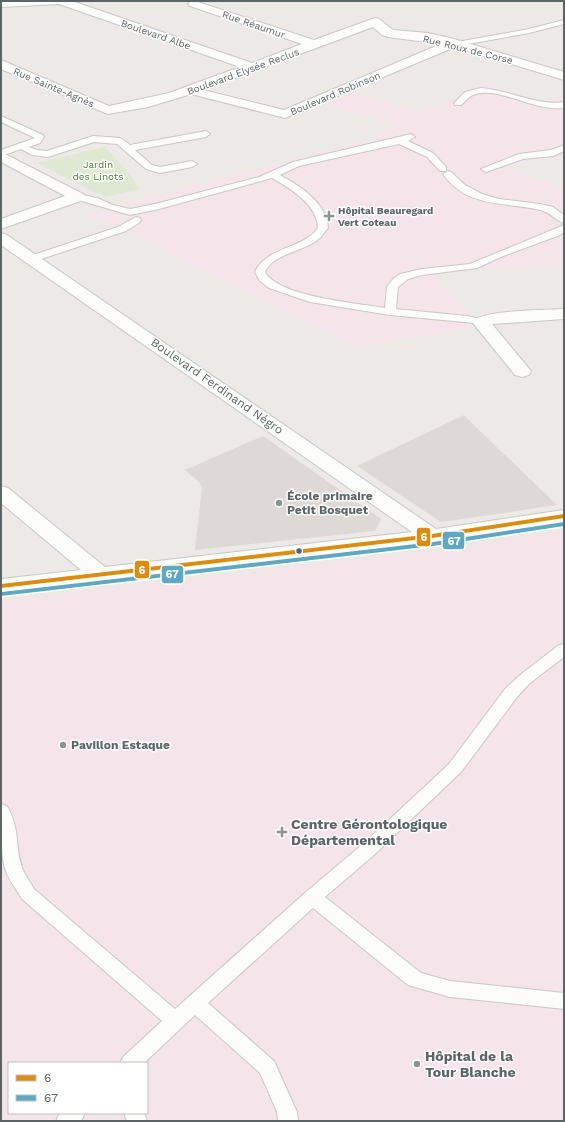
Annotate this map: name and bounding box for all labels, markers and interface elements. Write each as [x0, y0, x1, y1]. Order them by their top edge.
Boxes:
street label: Rue Réaumur [221, 9, 287, 40]
street label: Boulevard Albe [120, 17, 192, 52]
street label: Rue Roux de Corse [422, 33, 514, 66]
street label: Boulevard Élysée Reclus [186, 46, 301, 97]
street label: Rue Sainte-Agnès [12, 65, 96, 109]
street label: Boulevard Robinson [289, 69, 382, 117]
park label: Jardin des Linots [73, 159, 123, 182]
place label: Hôpital Beauregard Vert Coteau [338, 205, 433, 228]
marker: Hôpital Beauregard Vert Coteau [323, 210, 335, 222]
street label: Boulevard Ferdinand Négro [148, 335, 286, 437]
place label: École primaire Petit Bosquet [287, 489, 373, 517]
marker: École primaire Petit Bosquet [274, 498, 284, 508]
line badge: 6 [416, 527, 431, 547]
text: 6 [421, 531, 428, 544]
line badge: 67 [442, 531, 465, 550]
text: 67 [447, 535, 461, 548]
unlabelled marker [294, 546, 304, 556]
line badge: 6 [134, 560, 150, 579]
text: 6 [139, 564, 146, 577]
line badge: 67 [161, 565, 184, 584]
text: 67 [165, 568, 179, 581]
place label: Pavillon Estaque [71, 738, 170, 752]
marker: Pavillon Estaque [58, 740, 68, 750]
place label: Centre Gérontologique Départemental [291, 816, 447, 848]
marker: Centre Gérontologique Départemental [276, 826, 288, 838]
place label: Hôpital de la Tour Blanche [425, 1048, 516, 1080]
marker: Hôpital de la Tour Blanche [412, 1059, 422, 1069]
legend [8, 1062, 148, 1114]
text: 6 [44, 1071, 51, 1085]
text: 67 [44, 1091, 58, 1105]

